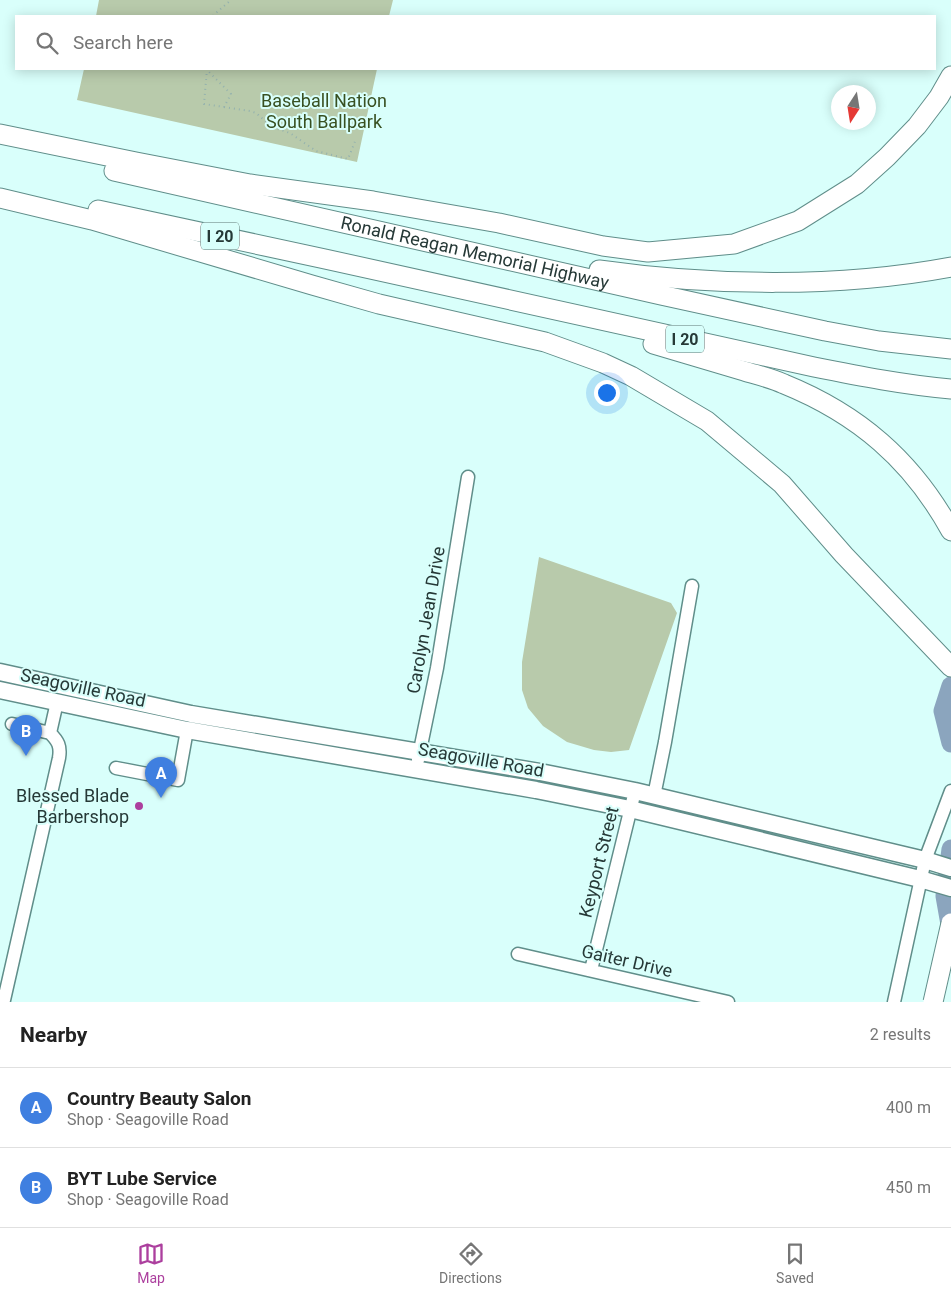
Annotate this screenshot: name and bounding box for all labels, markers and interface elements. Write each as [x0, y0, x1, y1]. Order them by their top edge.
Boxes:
search box [15, 15, 936, 70]
icon: search [33, 29, 61, 57]
text: Search here [73, 31, 173, 54]
north arrow [831, 85, 876, 130]
park label: Baseball Nation South Ballpark [261, 90, 387, 132]
street label: Ronald Reagan Memorial Highway [339, 212, 612, 293]
road number: I 20 [201, 222, 239, 250]
road number: I 20 [666, 326, 704, 352]
your location [594, 380, 620, 406]
street label: Carolyn Jean Drive [402, 545, 449, 695]
street label: Seagoville Road [19, 664, 148, 711]
pin: B [10, 715, 42, 756]
street label: Seagoville Road [417, 738, 546, 781]
pin: A [145, 757, 177, 798]
place label: Blessed Blade Barbershop [16, 785, 129, 827]
marker: Blessed Blade Barbershop [133, 800, 145, 812]
street label: Keyport Street [575, 804, 622, 920]
street label: Gaiter Drive [580, 940, 675, 981]
text: Nearby [20, 1023, 87, 1047]
text: 2 results [870, 1025, 931, 1044]
text: Country Beauty Salon [67, 1087, 251, 1110]
text: A [31, 1098, 41, 1117]
text: 400 m [886, 1098, 931, 1117]
text: Shop · Seagoville Road [67, 1110, 229, 1129]
text: BYT Lube Service [67, 1167, 217, 1190]
text: B [31, 1178, 41, 1197]
text: 450 m [886, 1178, 931, 1197]
text: Shop · Seagoville Road [67, 1190, 229, 1209]
tab: Map [137, 1240, 165, 1286]
tab: Directions [439, 1240, 502, 1286]
tab: Saved [776, 1240, 814, 1286]

